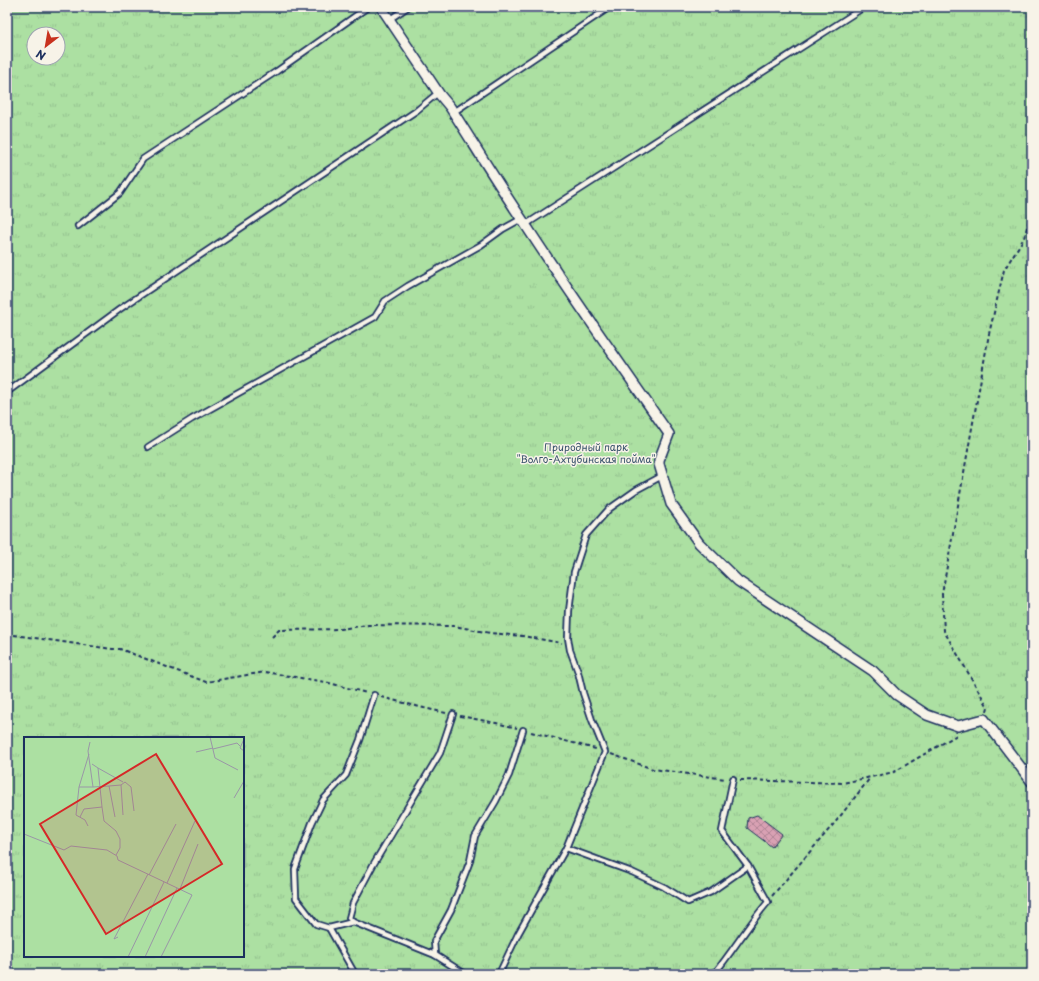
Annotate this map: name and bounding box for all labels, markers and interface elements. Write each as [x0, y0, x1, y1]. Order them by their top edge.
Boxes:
north arrow [26, 26, 66, 66]
text: N [32, 45, 49, 65]
park label: Природный парк "Волго-Ахтубинская пойма" [516, 439, 656, 467]
inset map [24, 737, 244, 957]

